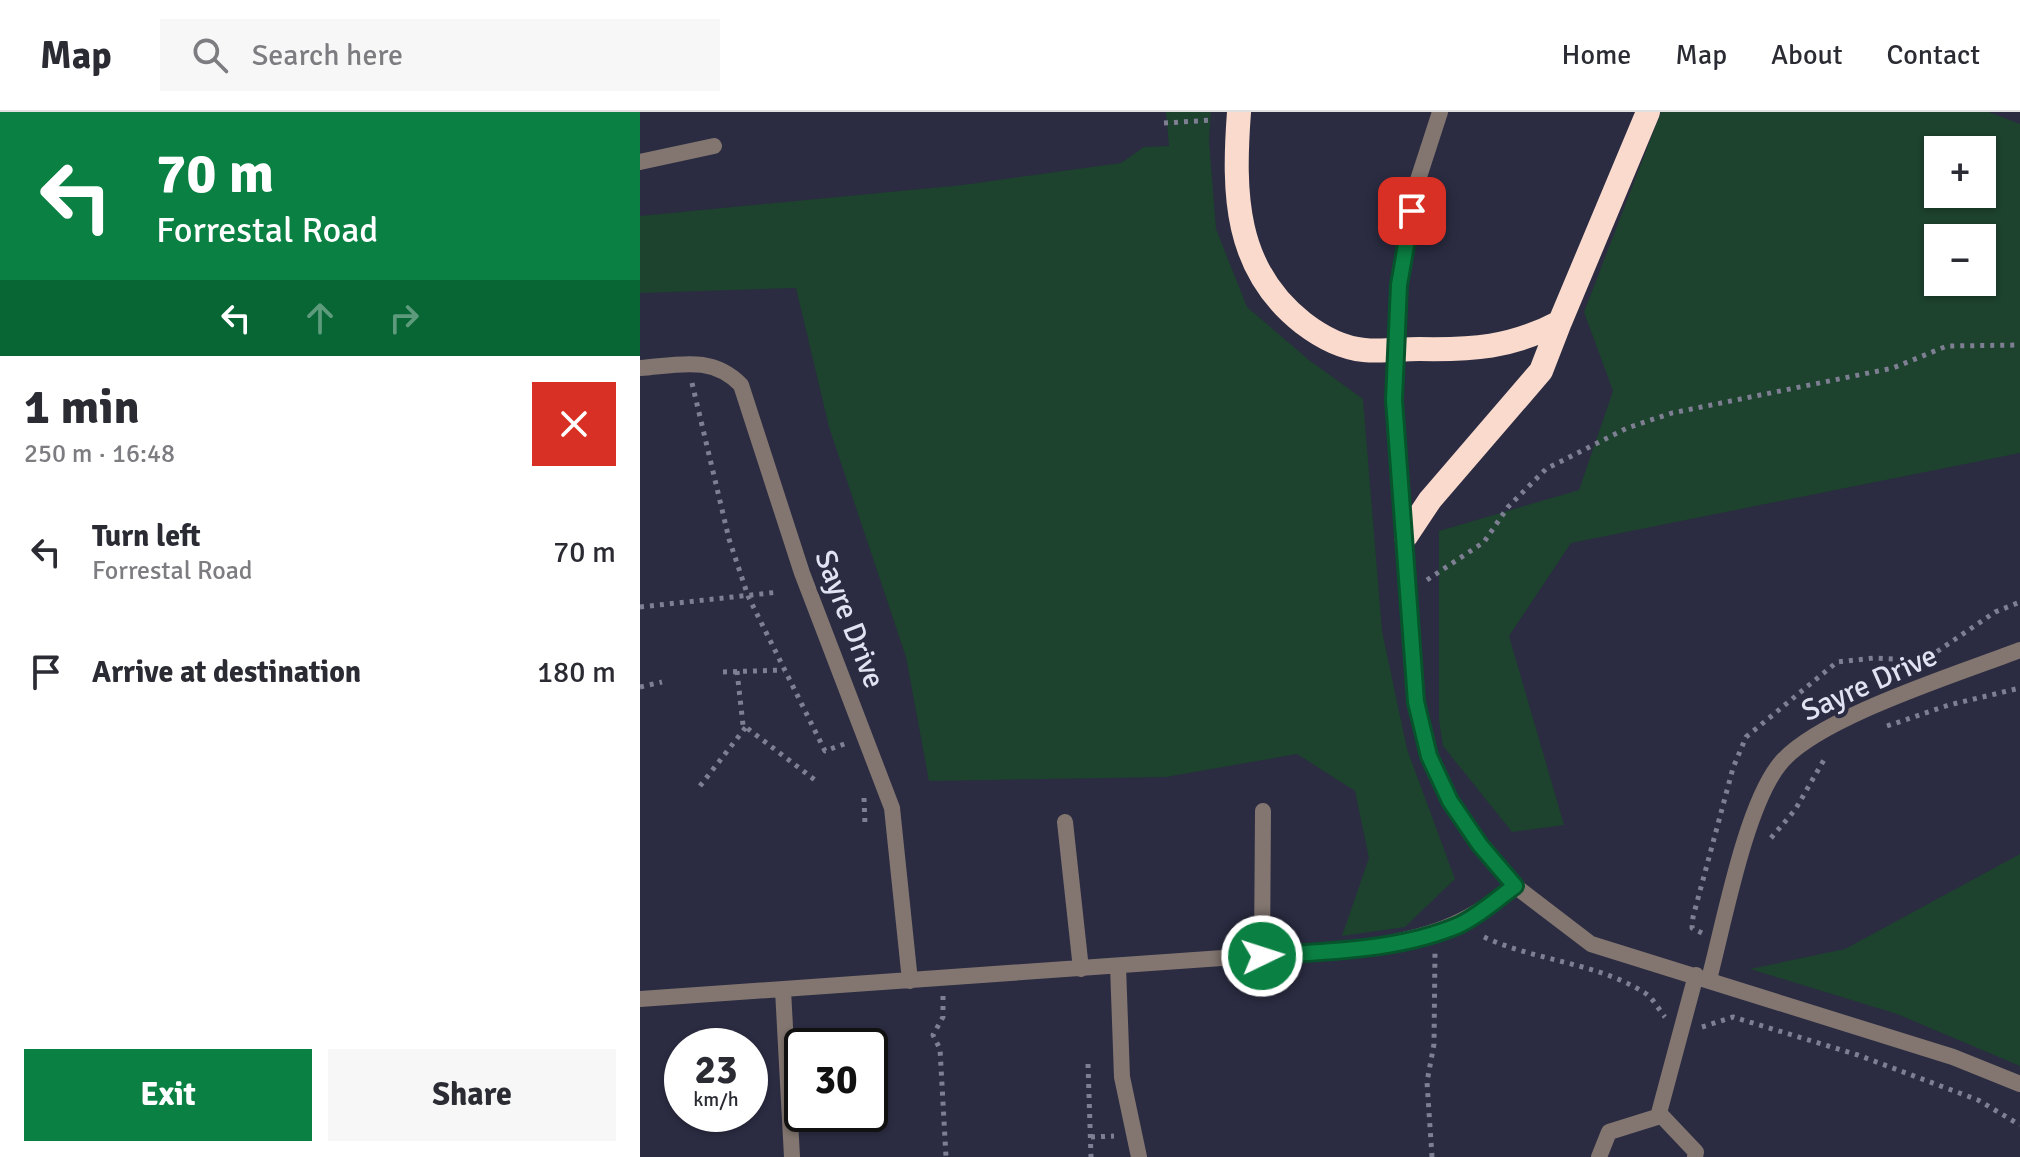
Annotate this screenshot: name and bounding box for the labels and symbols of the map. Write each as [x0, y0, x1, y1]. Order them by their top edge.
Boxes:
pin [1378, 177, 1446, 245]
street label: Sayre Drive [806, 545, 893, 693]
street label: Sayre Drive [1796, 637, 1943, 730]
position arrow [1220, 914, 1304, 998]
speed limit sign: 30 [784, 1028, 888, 1132]

